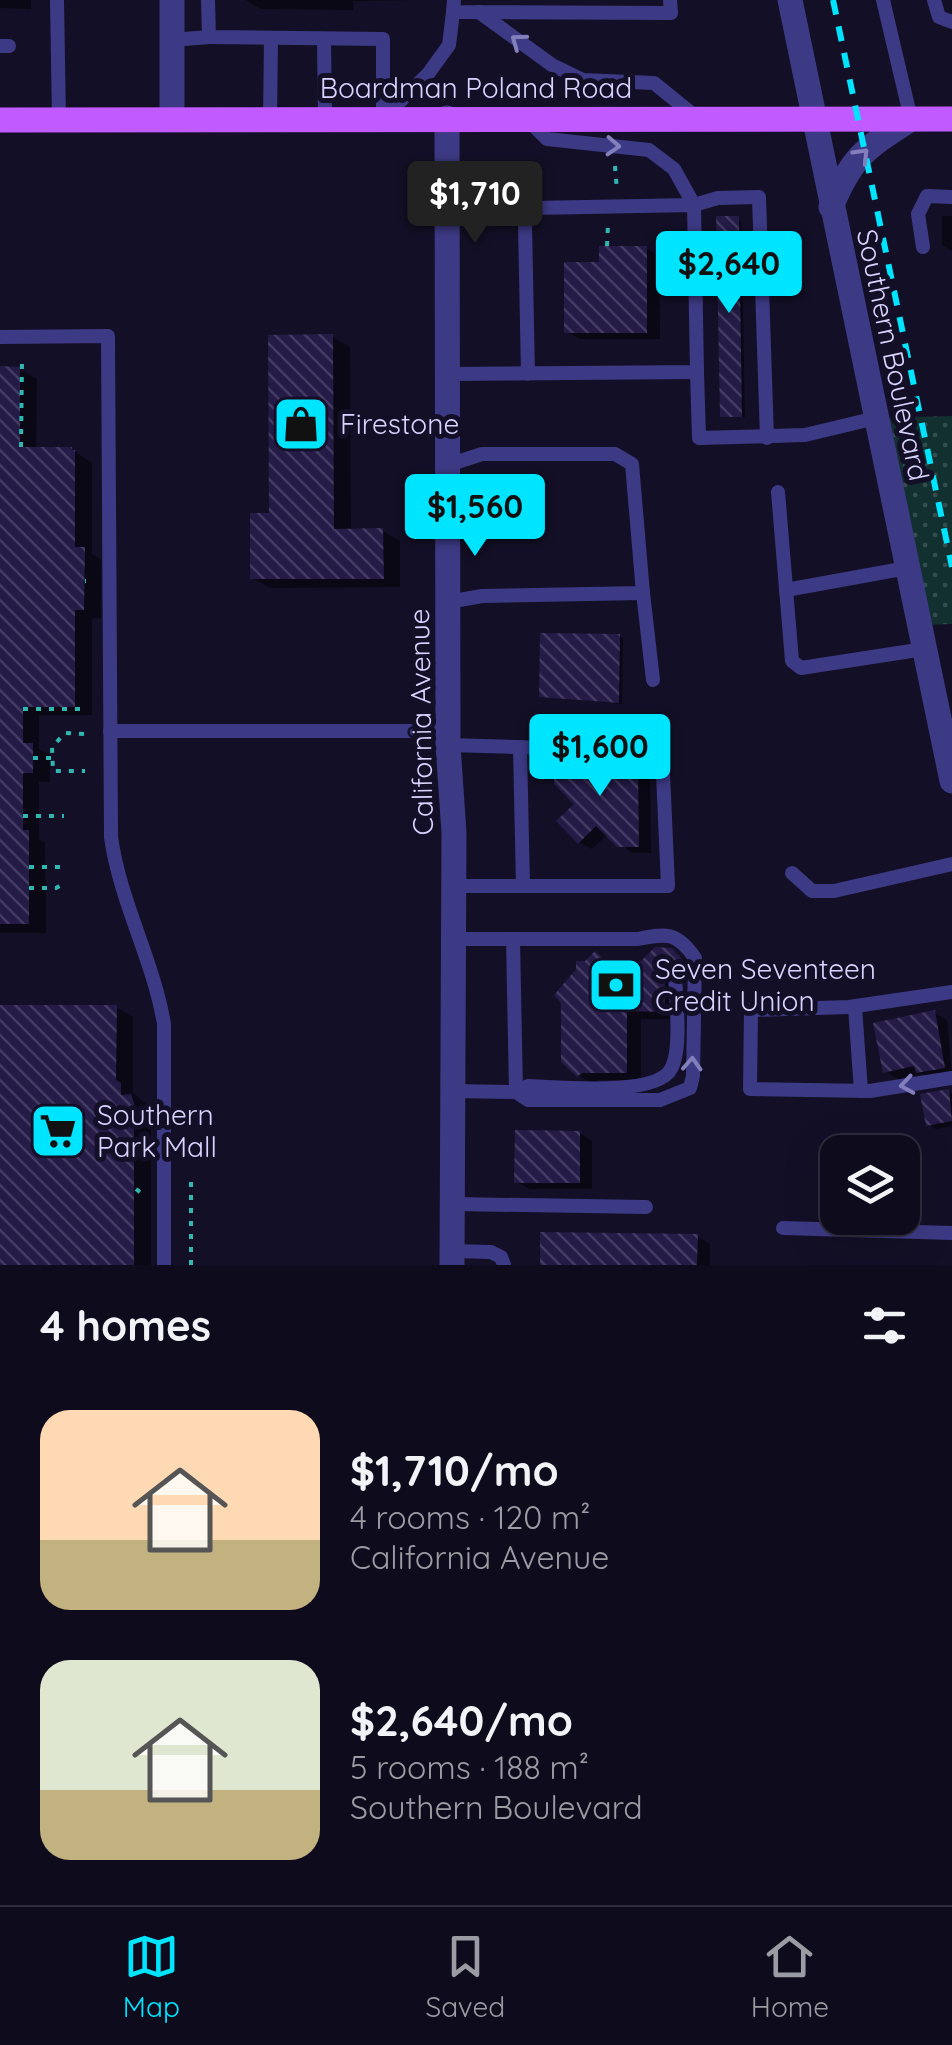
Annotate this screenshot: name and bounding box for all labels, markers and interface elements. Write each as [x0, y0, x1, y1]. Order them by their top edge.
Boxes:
one-way arrow [511, 35, 529, 53]
street label: Boardman Poland Road [320, 70, 632, 105]
one-way arrow [606, 135, 622, 156]
one-way arrow [850, 149, 868, 167]
pin: $1,710 [394, 161, 556, 246]
text: $1,710 [429, 173, 521, 213]
street label: Southern Boulevard [850, 226, 937, 484]
pin: $2,640 [648, 231, 810, 316]
text: $2,640 [678, 243, 780, 283]
shop icon: Firestone [271, 394, 331, 454]
place label: Firestone [340, 406, 459, 441]
pin: $1,560 [394, 474, 556, 559]
text: $1,560 [427, 486, 523, 526]
street label: California Avenue [401, 608, 440, 836]
pin: $1,600 [519, 714, 681, 799]
text: $1,600 [551, 726, 649, 766]
place label: Seven Seventeen Credit Union [655, 951, 876, 1018]
bank icon: Seven Seventeen Credit Union [586, 955, 646, 1015]
one-way arrow [681, 1056, 702, 1072]
one-way arrow [898, 1074, 915, 1095]
place label: Southern Park Mall [97, 1097, 217, 1164]
supermarket icon: Southern Park Mall [28, 1101, 88, 1161]
map controls [820, 1135, 920, 1235]
button: layers [820, 1135, 920, 1235]
icon: filters [857, 1298, 912, 1353]
text: 4 homes [40, 1299, 211, 1352]
text: $1,710/mo [350, 1444, 559, 1497]
icon: home [120, 1450, 240, 1570]
text: 4 rooms · 120 m² [350, 1497, 590, 1537]
text: California Avenue [350, 1537, 609, 1577]
text: $2,640/mo [350, 1694, 573, 1747]
icon: home [120, 1700, 240, 1820]
text: 5 rooms · 188 m² [350, 1747, 589, 1787]
text: Southern Boulevard [350, 1787, 643, 1827]
tab: Map [123, 1929, 180, 2024]
tab: Saved [425, 1929, 505, 2024]
tab: Home [751, 1929, 829, 2024]

